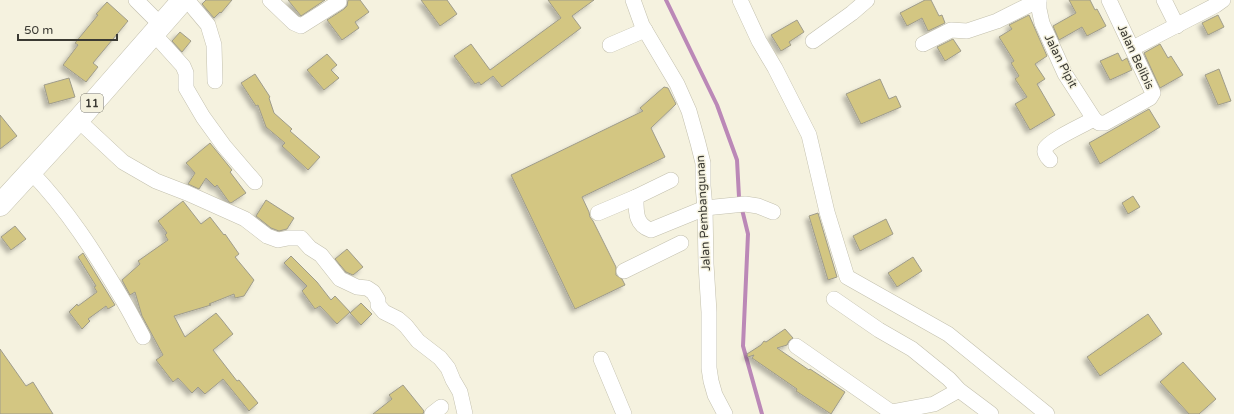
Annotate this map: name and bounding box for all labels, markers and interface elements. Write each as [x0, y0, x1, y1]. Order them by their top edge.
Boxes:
scale bar [18, 16, 117, 42]
street label: Jalan Belibis [1115, 22, 1157, 92]
text: 50 m [24, 23, 53, 37]
street label: Jalan Pipit [1041, 32, 1081, 91]
road number: 11 [81, 94, 103, 112]
street label: Jalan Pembangunan [693, 155, 713, 271]

